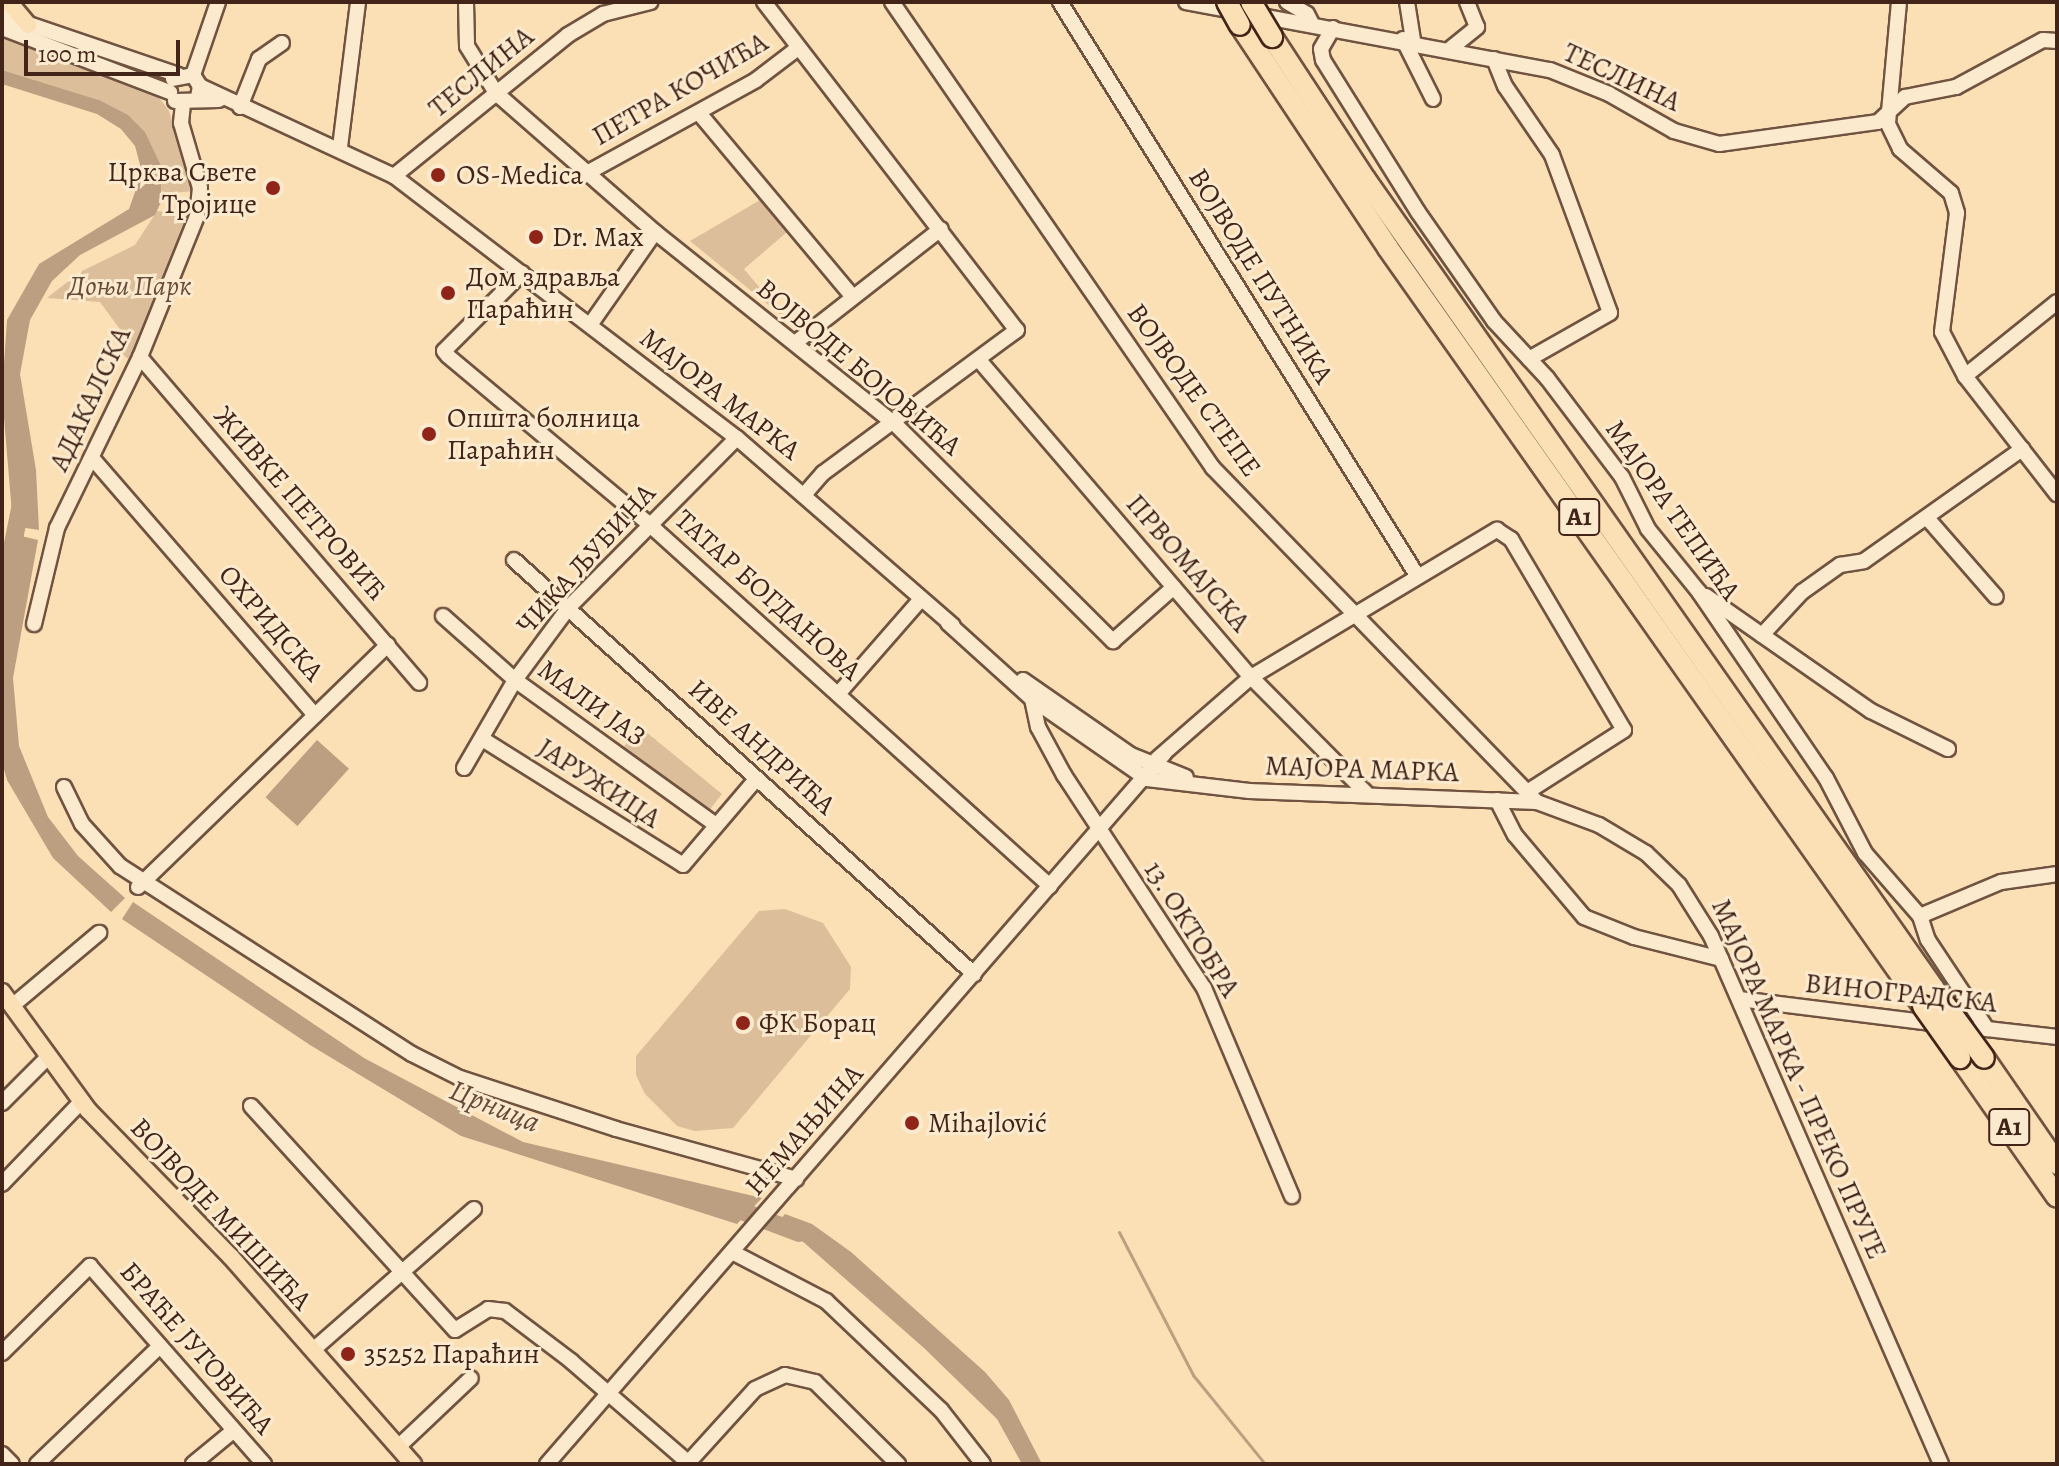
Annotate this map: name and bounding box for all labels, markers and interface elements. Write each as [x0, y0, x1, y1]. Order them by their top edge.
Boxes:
street label: ТЕСЛИНА [422, 20, 540, 124]
scale bar [28, 24, 184, 74]
street label: ПЕТРА КОЧИЋА [586, 25, 774, 153]
street label: ТЕСЛИНА [1558, 35, 1686, 119]
text: 100 m [38, 38, 97, 70]
place label: Црква Свете Тројице [108, 155, 257, 221]
place label: OS-Medica [456, 158, 583, 192]
street label: ВОЈВОДЕ ПУТНИКА [1181, 162, 1341, 390]
marker: OS-Medica [427, 164, 449, 186]
marker: Црква Свете Тројице [264, 179, 282, 197]
place label: Dr. Max [552, 220, 644, 254]
marker: Dr. Max [527, 228, 545, 246]
place label: Дом здравља Параћин [466, 260, 620, 326]
park label: Доњи Парк [68, 269, 192, 303]
street label: ВОЈВОДЕ БОЈОВИЋА [750, 272, 968, 462]
marker: Дом здравља Параћин [437, 282, 459, 304]
street label: ВОЈВОДЕ СТЕПЕ [1120, 297, 1268, 483]
street label: МАЈОРА МАРКА [633, 321, 807, 467]
street label: АДАКАЛСКА [42, 322, 138, 476]
street label: ЖИВКЕ ПЕТРОВИЋ [207, 399, 393, 607]
place label: Општа болница Параћин [447, 401, 640, 467]
street label: МАЈОРА ТЕПИЋА [1598, 413, 1748, 607]
marker: Општа болница Параћин [418, 423, 440, 445]
street label: ЧИКА ЉУБИНА [510, 477, 662, 641]
street label: ПРВОМАЈСКА [1119, 487, 1257, 639]
road number: A1 [1557, 495, 1601, 539]
street label: ТАТАР БОГДАНОВА [668, 503, 868, 687]
street label: ОХРИДСКА [211, 558, 331, 688]
street label: МАЛИ ЈАЗ [531, 653, 653, 753]
street label: ИВЕ АНДРИЋА [682, 672, 842, 822]
street label: ЈАРУЖИЦА [531, 731, 667, 835]
street label: МАЈОРА МАРКА [1264, 749, 1460, 789]
street label: 13. ОКТОБРА [1137, 855, 1247, 1003]
street label: МАЈОРА МАРКА - ПРЕКО ПРУГЕ [1704, 893, 1894, 1265]
street label: ВИНОГРАДСКА [1803, 966, 1999, 1020]
place label: ФК Борац [759, 1006, 876, 1040]
marker: ФК Борац [734, 1014, 752, 1032]
street label: НЕМАЊИНА [738, 1058, 870, 1202]
water label: Црница [445, 1072, 545, 1140]
road number: A1 [1987, 1105, 2031, 1149]
place label: Mihajlović [928, 1106, 1047, 1140]
street label: ВОЈВОДЕ МИШИЋА [123, 1111, 319, 1317]
marker: Mihajlović [903, 1114, 921, 1132]
street label: БРАЋЕ ЈУГОВИЋА [113, 1255, 281, 1441]
place label: 35252 Параћин [364, 1337, 539, 1371]
marker: 35252 Параћин [339, 1345, 357, 1363]

